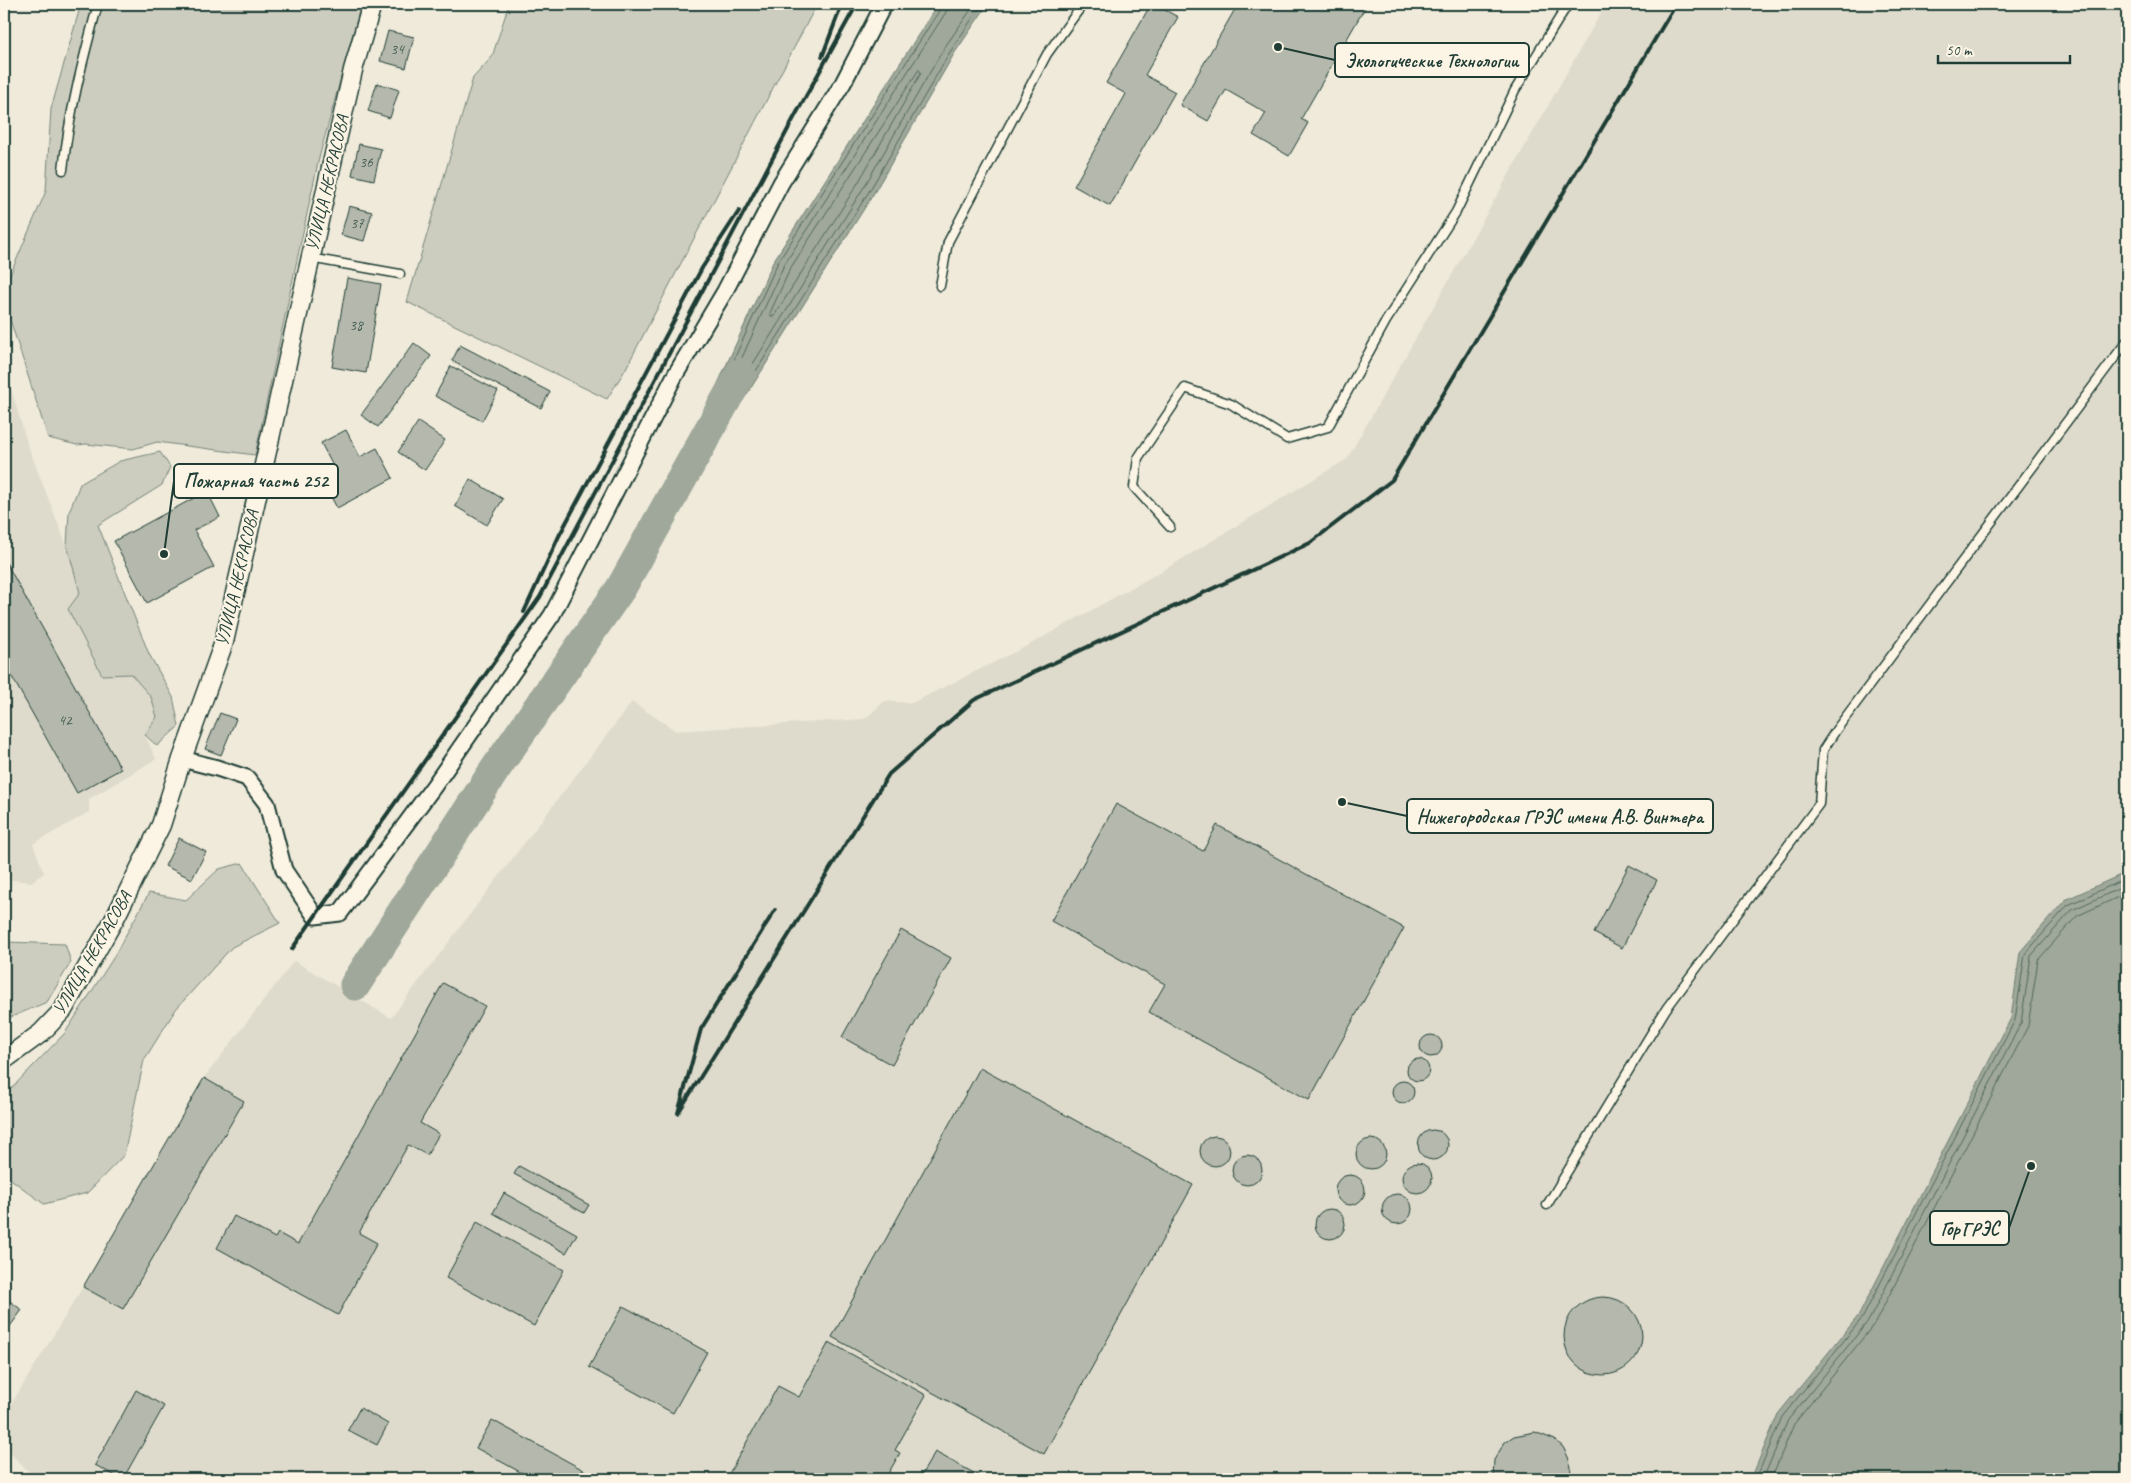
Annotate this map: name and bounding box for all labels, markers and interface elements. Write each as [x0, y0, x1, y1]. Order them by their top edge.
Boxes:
scale bar [1938, 32, 2071, 64]
house number: 34 [390, 40, 405, 59]
text: 50 m [1946, 41, 1973, 60]
callout: Экологические Технологии [1335, 43, 1529, 77]
text: Экологические Технологии [1345, 49, 1520, 73]
street label: УЛИЦА НЕКРАСОВА [301, 112, 354, 253]
house number: 36 [359, 153, 374, 172]
house number: 37 [350, 214, 365, 233]
house number: 38 [349, 316, 364, 335]
callout: Пожарная часть 252 [174, 464, 338, 498]
text: Пожарная часть 252 [184, 469, 330, 493]
street label: УЛИЦА НЕКРАСОВА [211, 507, 264, 648]
house number: 42 [58, 711, 73, 730]
callout: Нижегородская ГРЭС имени А.В. Винтера [1407, 799, 1713, 833]
text: Нижегородская ГРЭС имени А.В. Винтера [1417, 805, 1705, 829]
street label: УЛИЦА НЕКРАСОВА [48, 887, 137, 1019]
callout: ГорГРЭС [1930, 1211, 2009, 1245]
text: ГорГРЭС [1941, 1217, 2002, 1241]

